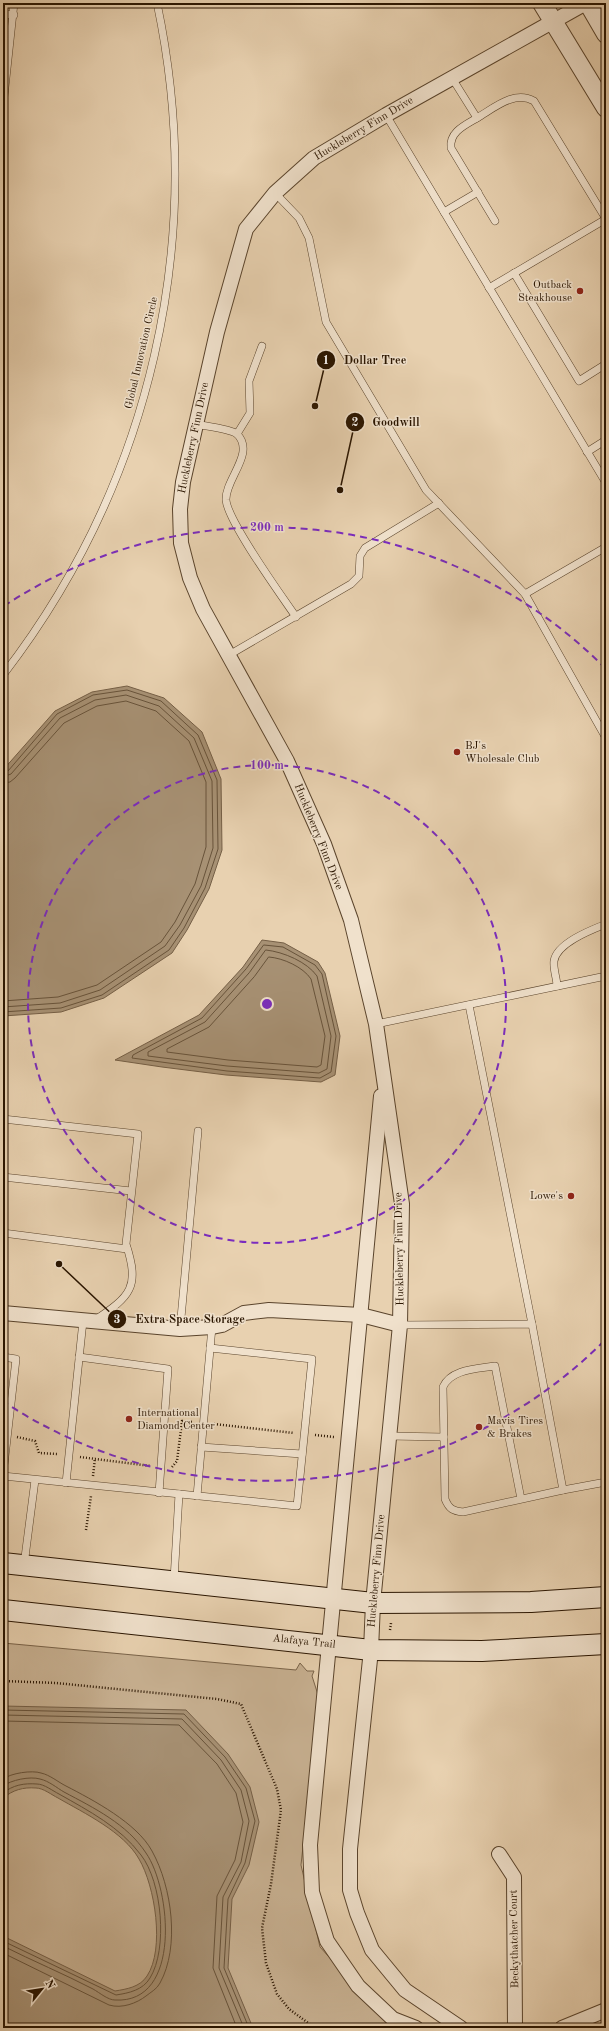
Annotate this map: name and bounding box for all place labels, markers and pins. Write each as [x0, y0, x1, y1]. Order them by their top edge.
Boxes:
place label: Outback Steakhouse [518, 280, 572, 304]
marker: Outback Steakhouse [575, 286, 585, 296]
callout: Dollar Tree [316, 348, 414, 372]
callout: Goodwill [345, 410, 428, 434]
place label: BJ's Wholesale Club [465, 741, 540, 765]
marker: BJ's Wholesale Club [452, 747, 462, 757]
centre of rings [260, 997, 274, 1011]
place label: Lowe's [530, 1191, 563, 1202]
marker: Lowe's [566, 1191, 576, 1201]
callout: Extra Space Storage [107, 1307, 253, 1331]
place label: International Diamond Center [137, 1408, 215, 1432]
marker: International Diamond Center [124, 1414, 134, 1424]
place label: Mavis Tires & Brakes [487, 1416, 543, 1440]
marker: Mavis Tires & Brakes [474, 1422, 484, 1432]

